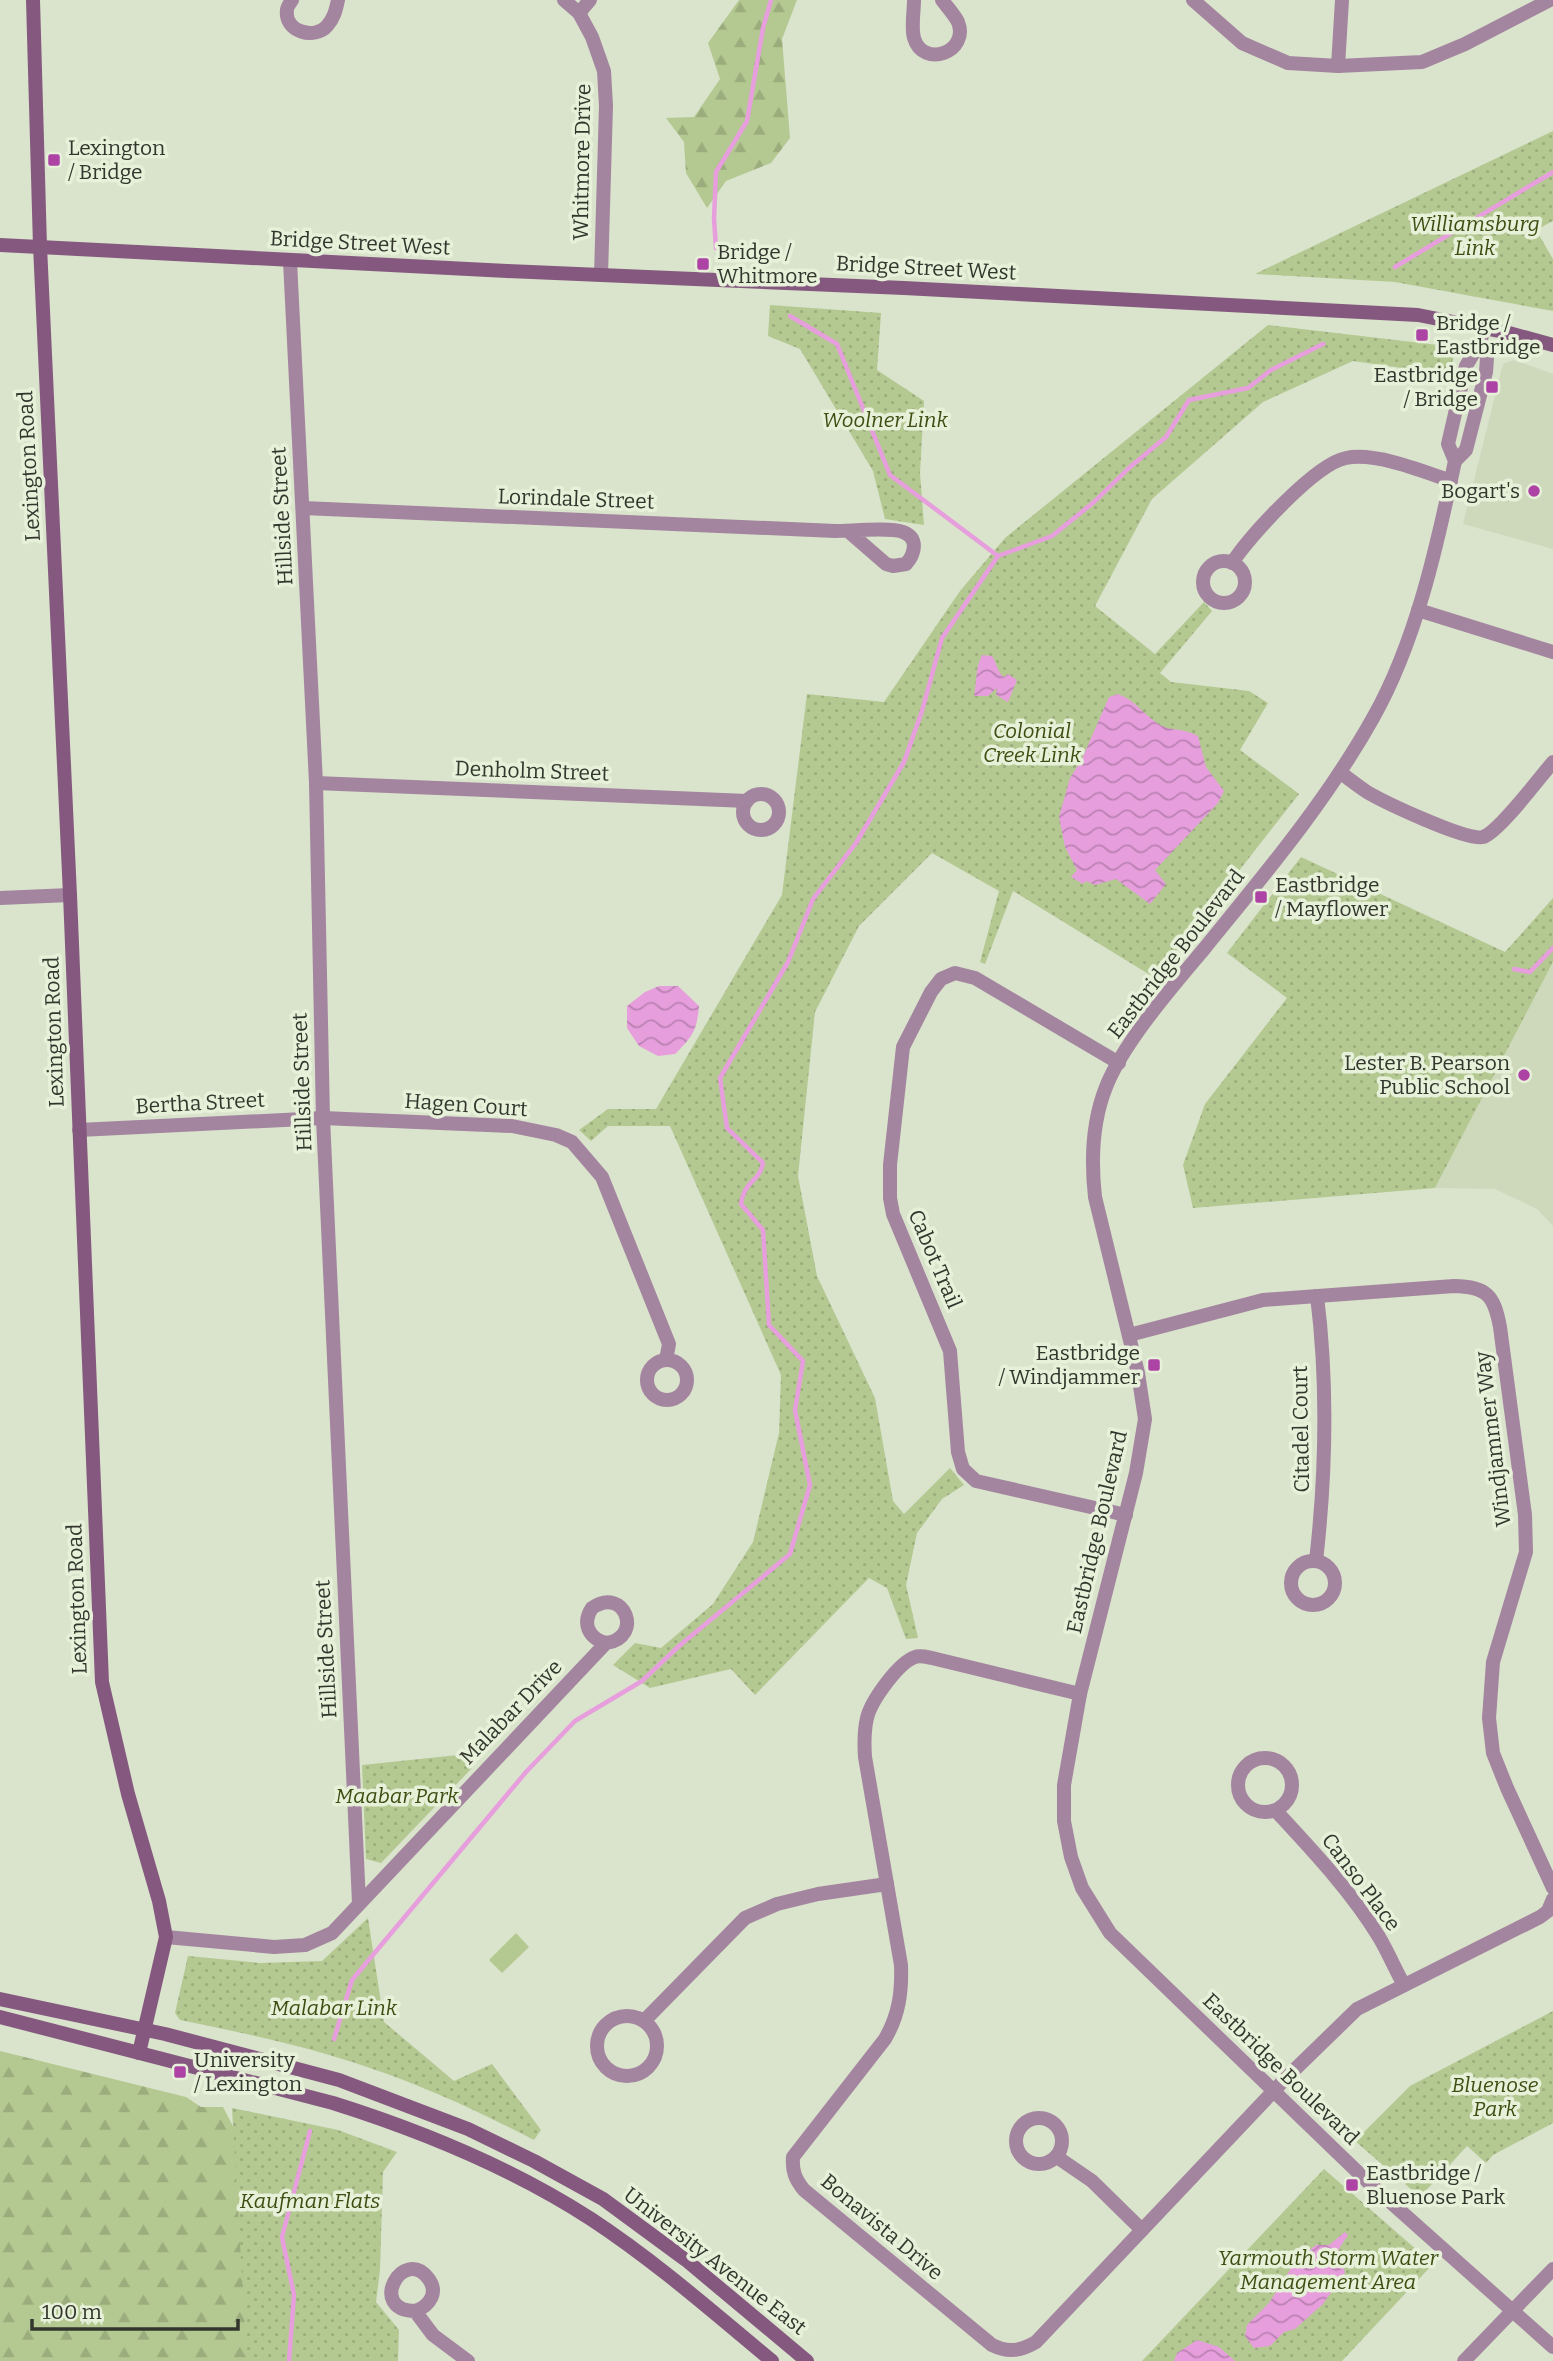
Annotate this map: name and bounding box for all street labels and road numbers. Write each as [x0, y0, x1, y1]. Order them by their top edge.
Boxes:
street label: Whitmore Drive [568, 84, 596, 240]
street label: Bridge Street West [269, 225, 451, 261]
street label: Bridge Street West [835, 250, 1017, 286]
street label: Lexington Road [12, 390, 46, 542]
street label: Hillside Street [265, 446, 299, 586]
street label: Lorindale Street [497, 483, 655, 515]
street label: Denholm Street [454, 755, 610, 787]
street label: Eastbridge Boulevard [1102, 864, 1250, 1044]
street label: Lexington Road [38, 956, 70, 1108]
street label: Hillside Street [287, 1012, 317, 1152]
street label: Bertha Street [135, 1087, 266, 1119]
street label: Hagen Court [404, 1088, 529, 1122]
street label: Cabot Trail [903, 1206, 967, 1312]
street label: Windjammer Way [1469, 1349, 1517, 1528]
street label: Citadel Court [1287, 1365, 1315, 1493]
street label: Eastbridge Boulevard [1061, 1428, 1133, 1636]
street label: Lexington Road [61, 1523, 93, 1675]
street label: Hillside Street [309, 1579, 343, 1719]
street label: Malabar Drive [454, 1654, 568, 1770]
street label: Canso Place [1316, 1828, 1406, 1936]
street label: Eastbridge Boulevard [1197, 1988, 1365, 2150]
street label: Bonavista Drive [816, 2168, 948, 2286]
street label: University Avenue East [618, 2182, 812, 2341]

